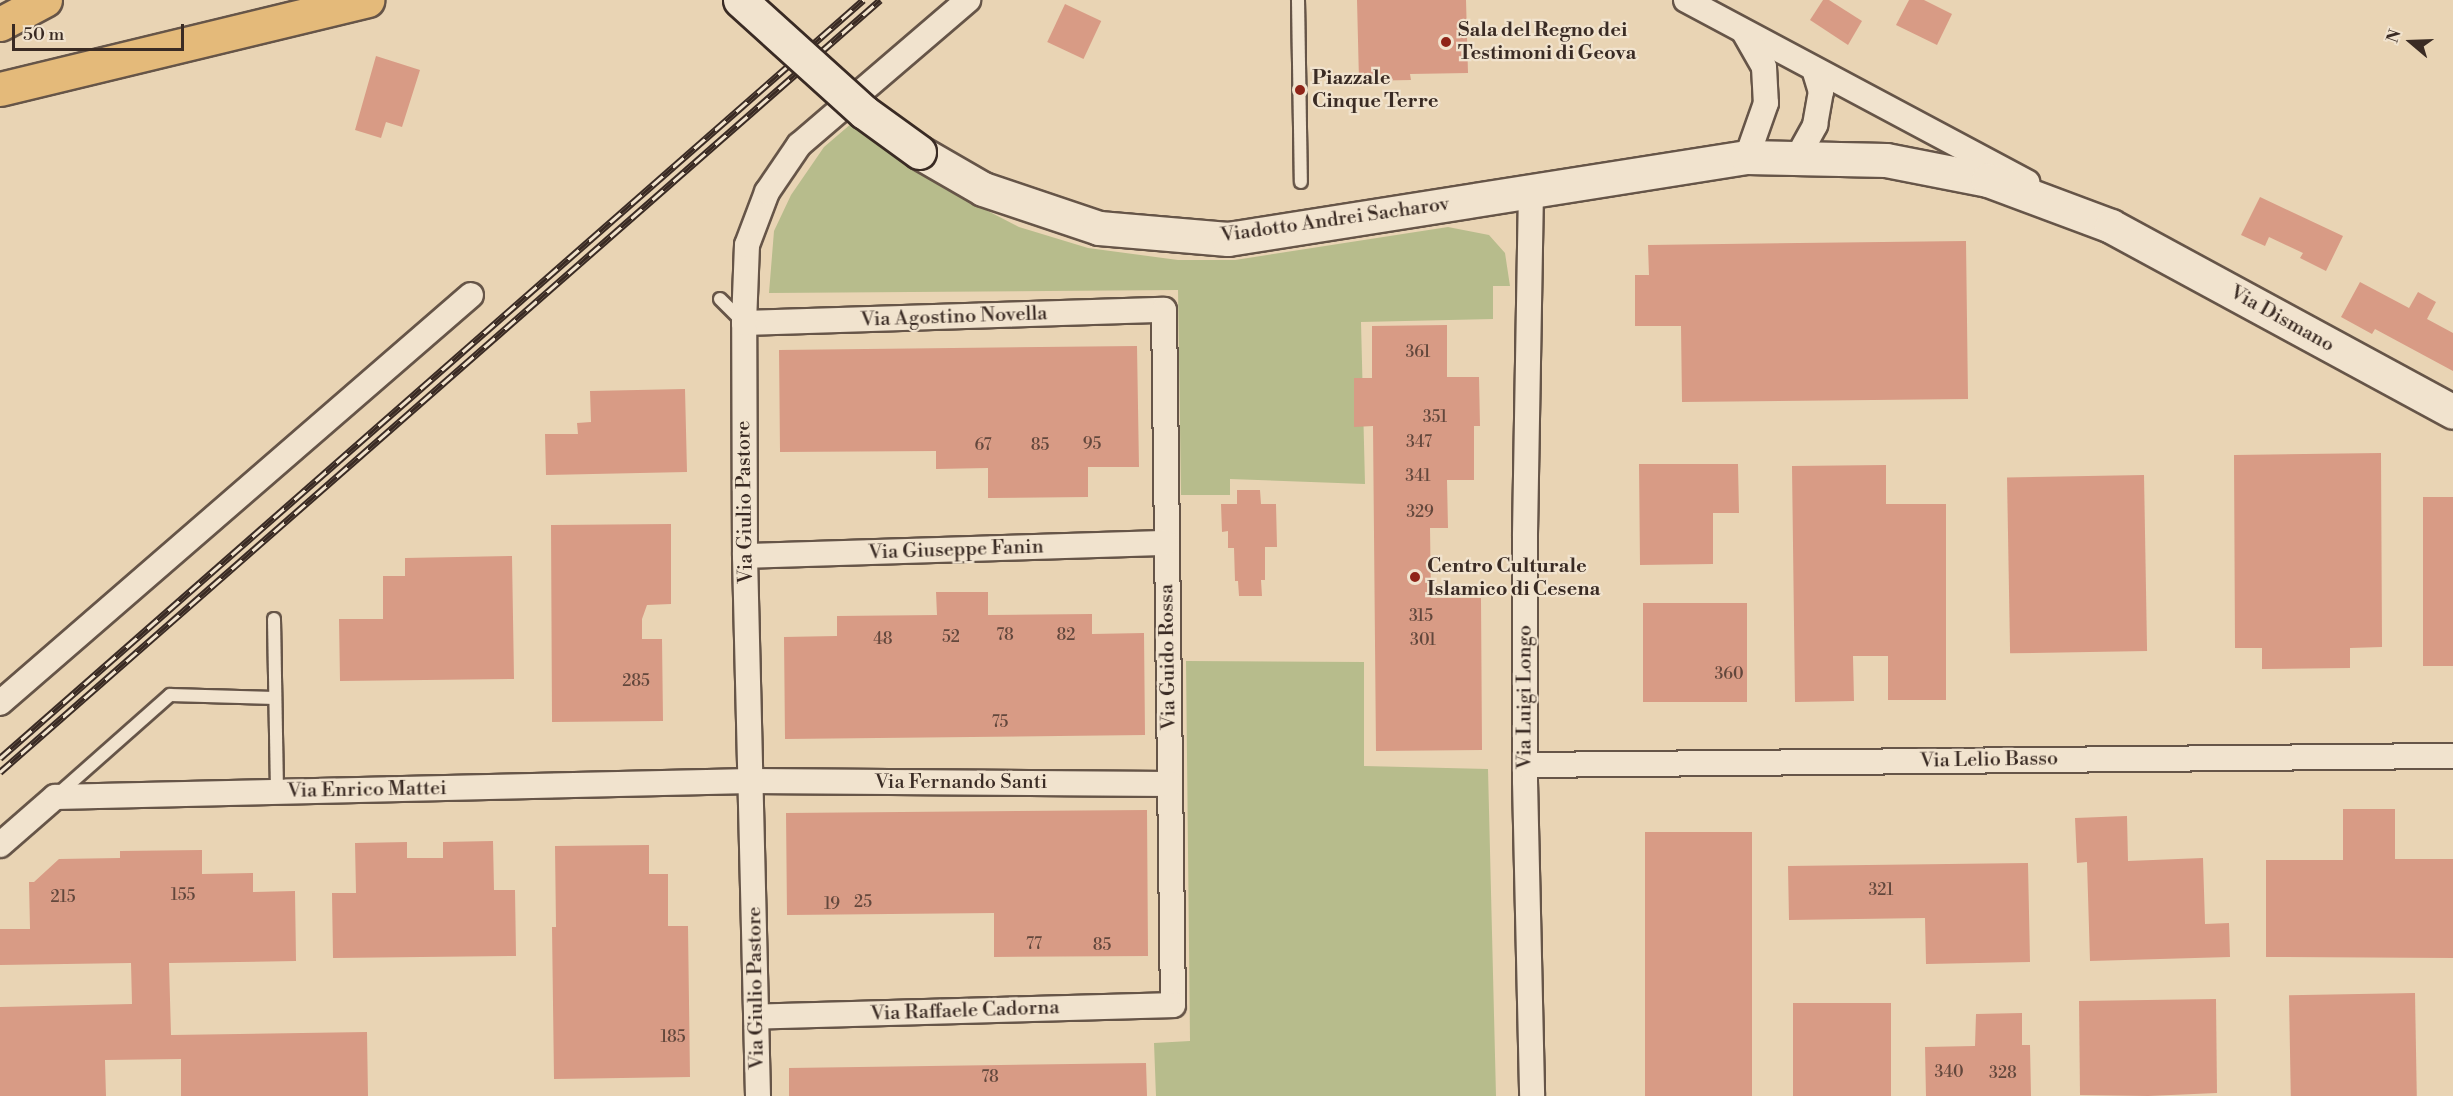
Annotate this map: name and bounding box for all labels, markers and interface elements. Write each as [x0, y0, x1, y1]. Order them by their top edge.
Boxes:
scale bar [15, 12, 188, 50]
north arrow [2381, 12, 2441, 72]
place label: Sala del Regno dei Testimoni di Geova [1458, 19, 1636, 66]
text: 50 m [23, 23, 64, 46]
text: N [2382, 27, 2405, 45]
marker: Sala del Regno dei Testimoni di Geova [1439, 35, 1453, 49]
place label: Piazzale Cinque Terre [1312, 66, 1439, 113]
marker: Piazzale Cinque Terre [1293, 83, 1307, 97]
street label: Viadotto Andrei Sacharov [1219, 192, 1451, 248]
street label: Via Dismano [2226, 280, 2338, 358]
street label: Via Agostino Novella [860, 302, 1048, 332]
house number: 361 [1406, 342, 1430, 362]
house number: 351 [1423, 407, 1447, 427]
street label: Via Giulio Pastore [732, 420, 758, 584]
house number: 347 [1406, 432, 1432, 452]
house number: 95 [1083, 434, 1101, 454]
house number: 67 [975, 435, 991, 455]
house number: 85 [1031, 435, 1049, 455]
house number: 341 [1405, 466, 1431, 486]
house number: 329 [1406, 502, 1434, 522]
street label: Via Giuseppe Fanin [868, 535, 1044, 565]
place label: Centro Culturale Islamico di Cesena [1427, 554, 1600, 601]
marker: Centro Culturale Islamico di Cesena [1408, 570, 1422, 584]
street label: Via Guido Rossa [1155, 584, 1181, 730]
house number: 315 [1409, 606, 1433, 626]
house number: 78 [996, 625, 1014, 645]
house number: 82 [1057, 625, 1075, 645]
street label: Via Luigi Longo [1513, 625, 1537, 769]
house number: 52 [942, 627, 960, 647]
house number: 48 [873, 629, 893, 649]
house number: 301 [1410, 630, 1436, 650]
house number: 360 [1714, 664, 1744, 684]
house number: 285 [622, 671, 650, 691]
house number: 75 [992, 712, 1008, 732]
street label: Via Lelio Basso [1920, 747, 2058, 773]
street label: Via Fernando Santi [875, 770, 1047, 794]
street label: Via Enrico Mattei [287, 777, 447, 803]
house number: 321 [1868, 880, 1894, 900]
house number: 155 [171, 885, 195, 905]
house number: 215 [50, 887, 76, 907]
house number: 25 [854, 892, 872, 912]
house number: 19 [824, 894, 840, 914]
street label: Via Giulio Pastore [743, 906, 769, 1070]
house number: 77 [1026, 934, 1042, 954]
house number: 85 [1093, 935, 1111, 955]
street label: Via Raffaele Cadorna [870, 996, 1060, 1026]
house number: 185 [660, 1027, 686, 1047]
house number: 340 [1934, 1062, 1964, 1082]
house number: 328 [1989, 1063, 2017, 1083]
house number: 78 [981, 1067, 999, 1087]

